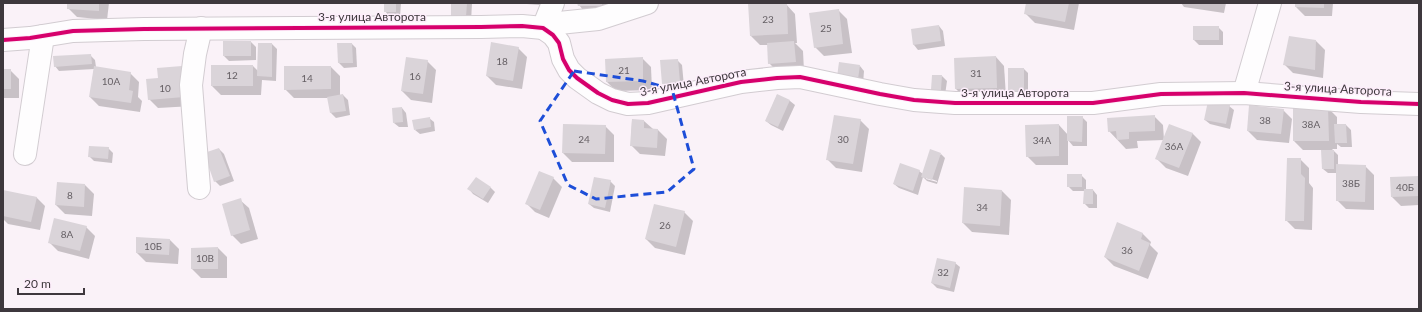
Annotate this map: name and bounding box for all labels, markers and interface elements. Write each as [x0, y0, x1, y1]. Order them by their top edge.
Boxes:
street label: 3-я улица Авторота [318, 9, 426, 24]
house number: 23 [762, 13, 774, 25]
house number: 25 [820, 22, 832, 34]
house number: 18 [496, 55, 508, 67]
house number: 21 [618, 64, 630, 76]
street label: 3-я улица Авторота [638, 64, 747, 99]
house number: 31 [970, 67, 982, 79]
house number: 12 [226, 69, 238, 81]
house number: 16 [409, 70, 421, 82]
house number: 14 [301, 72, 313, 84]
house number: 10А [102, 75, 120, 87]
street label: 3-я улица Авторота [1284, 78, 1392, 99]
house number: 10 [159, 82, 171, 94]
street label: 3-я улица Авторота [961, 85, 1069, 100]
house number: 38 [1259, 114, 1271, 126]
house number: 38А [1302, 118, 1320, 130]
house number: 24 [578, 133, 590, 145]
house number: 30 [837, 133, 849, 145]
house number: 34А [1033, 134, 1051, 146]
house number: 36А [1165, 140, 1183, 152]
house number: 38Б [1342, 177, 1360, 189]
house number: 40Б [1396, 181, 1414, 193]
house number: 8 [67, 189, 73, 201]
house number: 34 [976, 201, 988, 213]
house number: 26 [659, 219, 671, 231]
house number: 8А [61, 228, 74, 240]
house number: 10Б [144, 240, 162, 252]
house number: 36 [1121, 244, 1133, 256]
house number: 10В [196, 252, 214, 264]
house number: 32 [937, 266, 949, 278]
scale bar [18, 270, 84, 296]
text: 20 m [24, 276, 51, 291]

